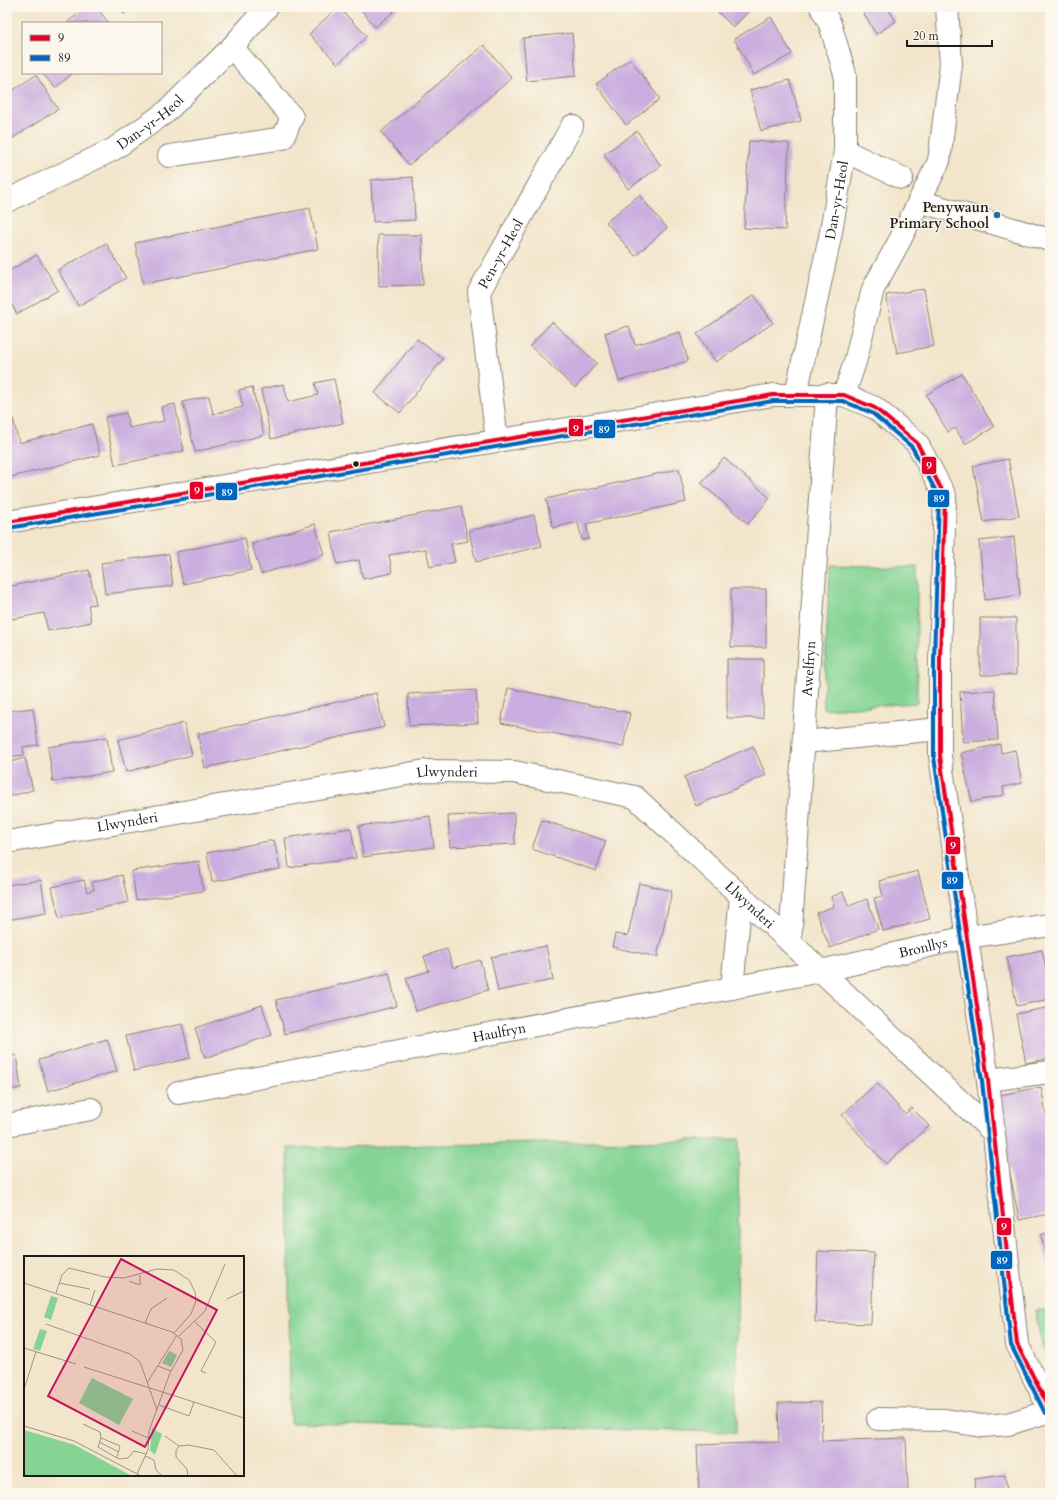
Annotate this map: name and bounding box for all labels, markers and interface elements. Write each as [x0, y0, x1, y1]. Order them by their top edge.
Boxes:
legend [22, 22, 162, 74]
scale bar [907, 22, 992, 48]
text: 20 m [913, 28, 940, 44]
text: 9 [58, 30, 64, 46]
text: 89 [58, 50, 70, 66]
street label: Dan-yr-Heol [113, 91, 188, 154]
street label: Dan-yr-Heol [821, 159, 853, 241]
place label: Penywaun Primary School [889, 198, 989, 233]
marker: Penywaun Primary School [992, 210, 1002, 220]
street label: Pen-yr-Heol [474, 215, 528, 292]
line badge: 9 [568, 418, 584, 437]
line badge: 89 [593, 419, 616, 439]
text: 9 [573, 421, 579, 436]
text: 89 [598, 422, 610, 437]
line badge: 9 [921, 456, 937, 475]
text: 9 [926, 458, 932, 473]
unlabelled marker [351, 459, 361, 469]
line badge: 9 [189, 481, 204, 500]
line badge: 89 [215, 482, 238, 501]
text: 9 [194, 483, 200, 498]
text: 89 [221, 485, 233, 500]
line badge: 89 [927, 489, 950, 508]
text: 89 [933, 491, 945, 506]
street label: Awelfryn [798, 640, 820, 697]
street label: Llwynderi [415, 762, 478, 782]
street label: Llwynderi [95, 808, 159, 837]
line badge: 9 [945, 836, 961, 855]
text: 9 [950, 838, 956, 853]
line badge: 89 [941, 871, 964, 890]
text: 89 [946, 873, 958, 888]
street label: Llwynderi [721, 877, 779, 933]
street label: Bronllys [897, 933, 949, 963]
street label: Haulfryn [471, 1018, 528, 1047]
line badge: 9 [996, 1217, 1012, 1236]
text: 9 [1001, 1219, 1007, 1234]
line badge: 89 [990, 1250, 1013, 1270]
text: 89 [996, 1253, 1008, 1268]
inset map [24, 1256, 244, 1476]

